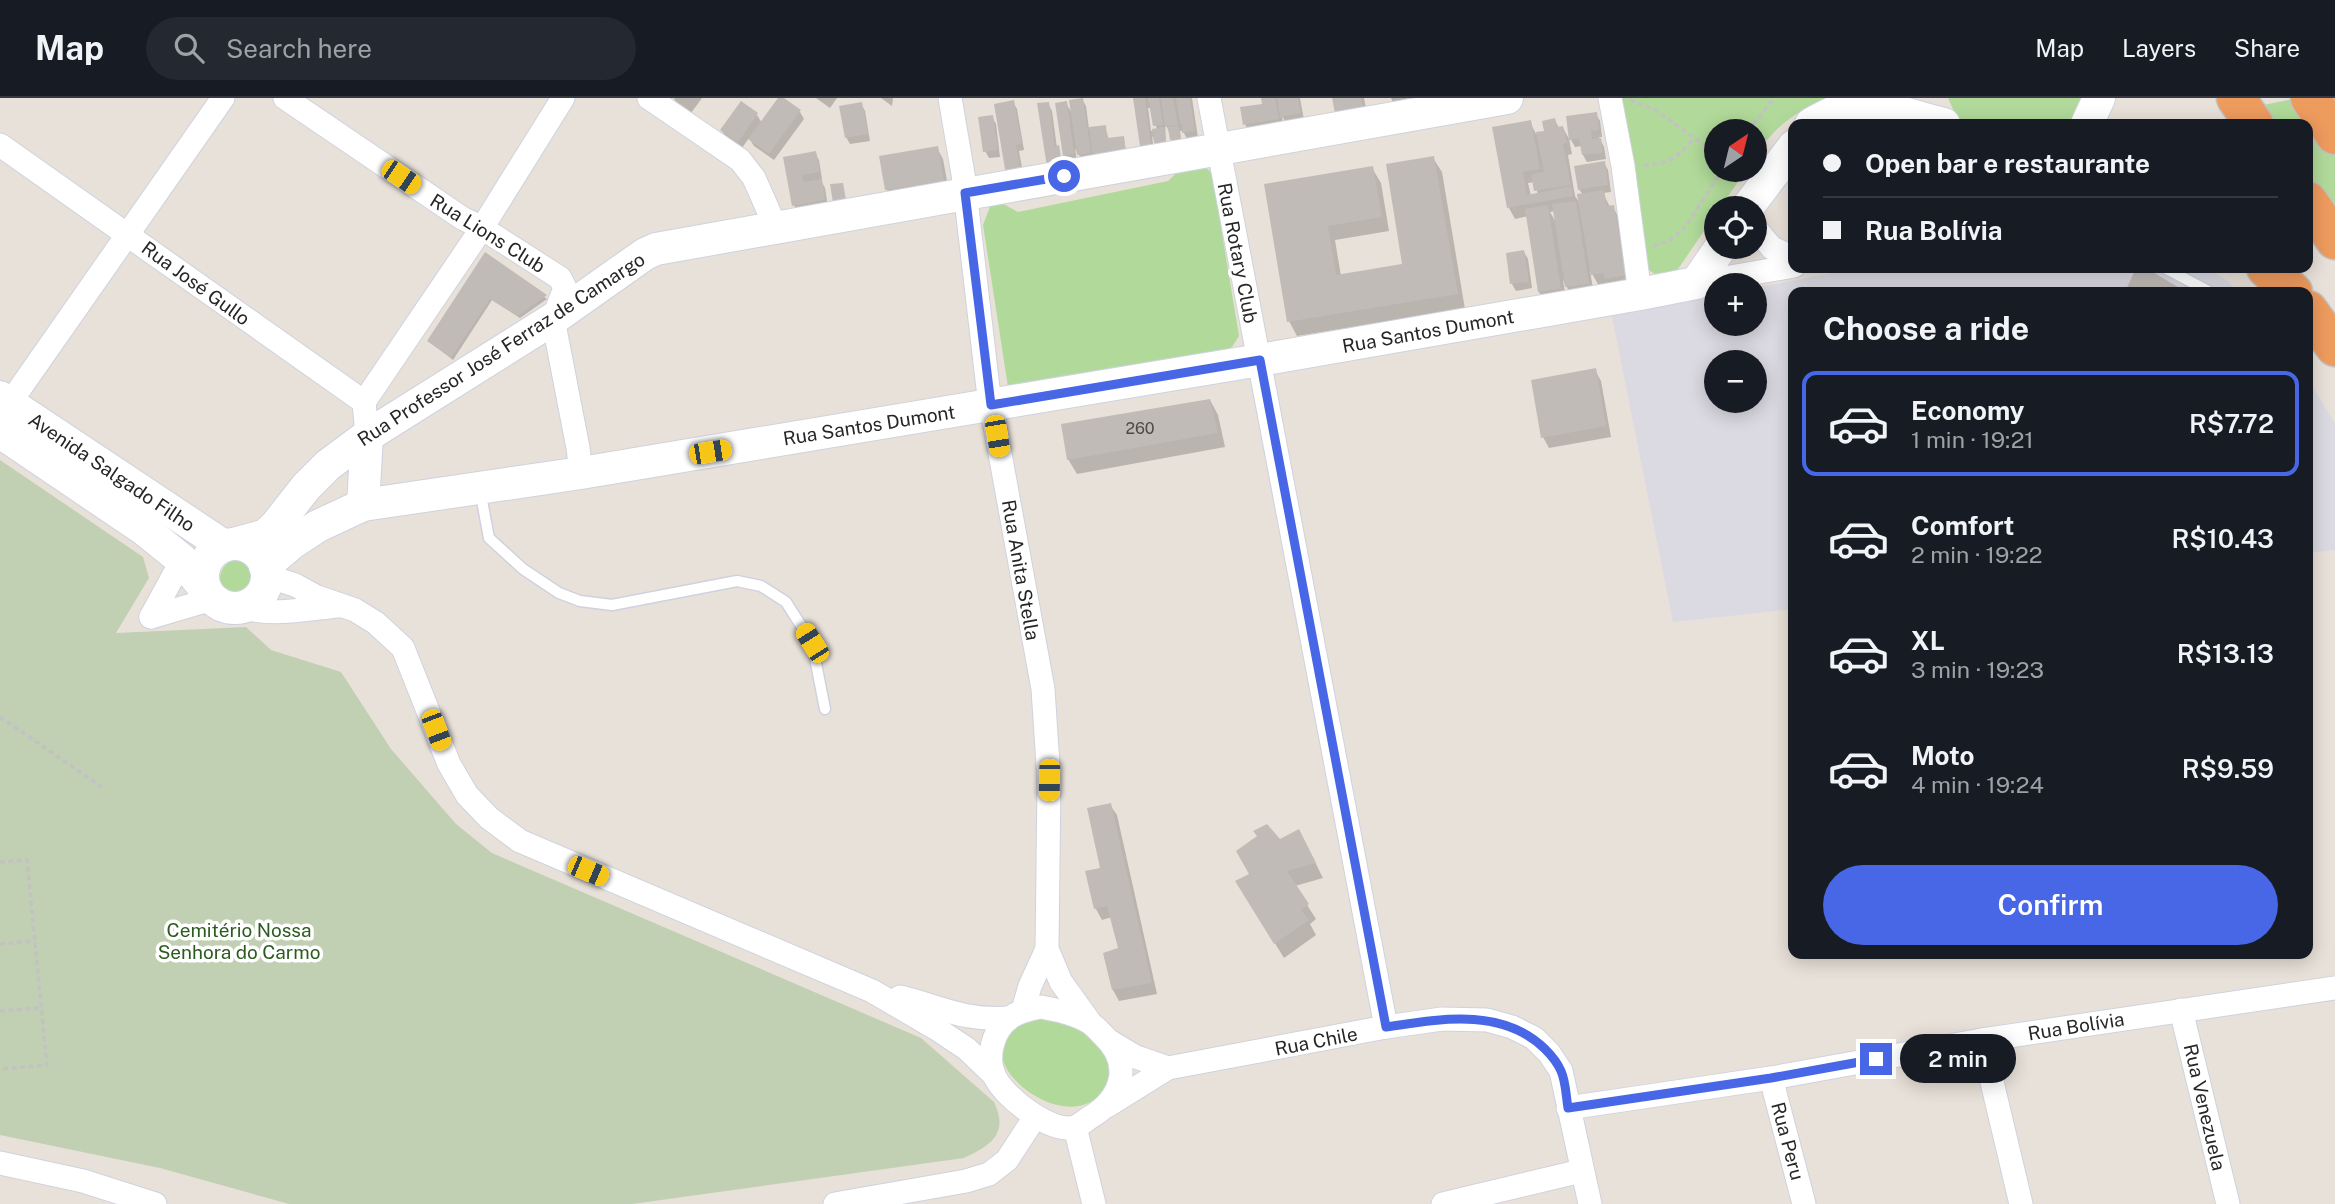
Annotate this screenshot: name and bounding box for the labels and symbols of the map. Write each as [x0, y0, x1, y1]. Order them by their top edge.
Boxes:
north arrow [1704, 119, 1768, 182]
car [378, 157, 425, 197]
route start [1048, 160, 1080, 192]
street label: Rua Rotary Club [1214, 181, 1262, 325]
street label: Rua Lions Club [426, 189, 550, 277]
street label: Rua José Gullo [138, 236, 254, 330]
street label: Rua Professor José Ferraz de Camargo [353, 248, 649, 450]
street label: Rua Santos Dumont [1340, 305, 1516, 357]
street label: Rua Santos Dumont [781, 401, 957, 449]
street label: Avenida Salgado Filho [25, 408, 199, 536]
car [984, 413, 1011, 459]
house number: 260 [1125, 419, 1155, 438]
car [688, 438, 733, 466]
street label: Rua Anita Stella [998, 498, 1044, 642]
car [792, 620, 833, 666]
car [419, 707, 454, 753]
car [1039, 759, 1060, 801]
car [565, 853, 612, 889]
park label: Cemitério Nossa Senhora do Carmo [158, 919, 320, 963]
street label: Rua Bolívia [2026, 1008, 2126, 1044]
street label: Rua Chile [1273, 1022, 1359, 1060]
callout: 2 min [1900, 1034, 2016, 1084]
street label: Rua Venezuela [2180, 1041, 2230, 1173]
route end [1860, 1043, 1892, 1075]
street label: Rua Peru [1767, 1100, 1809, 1182]

